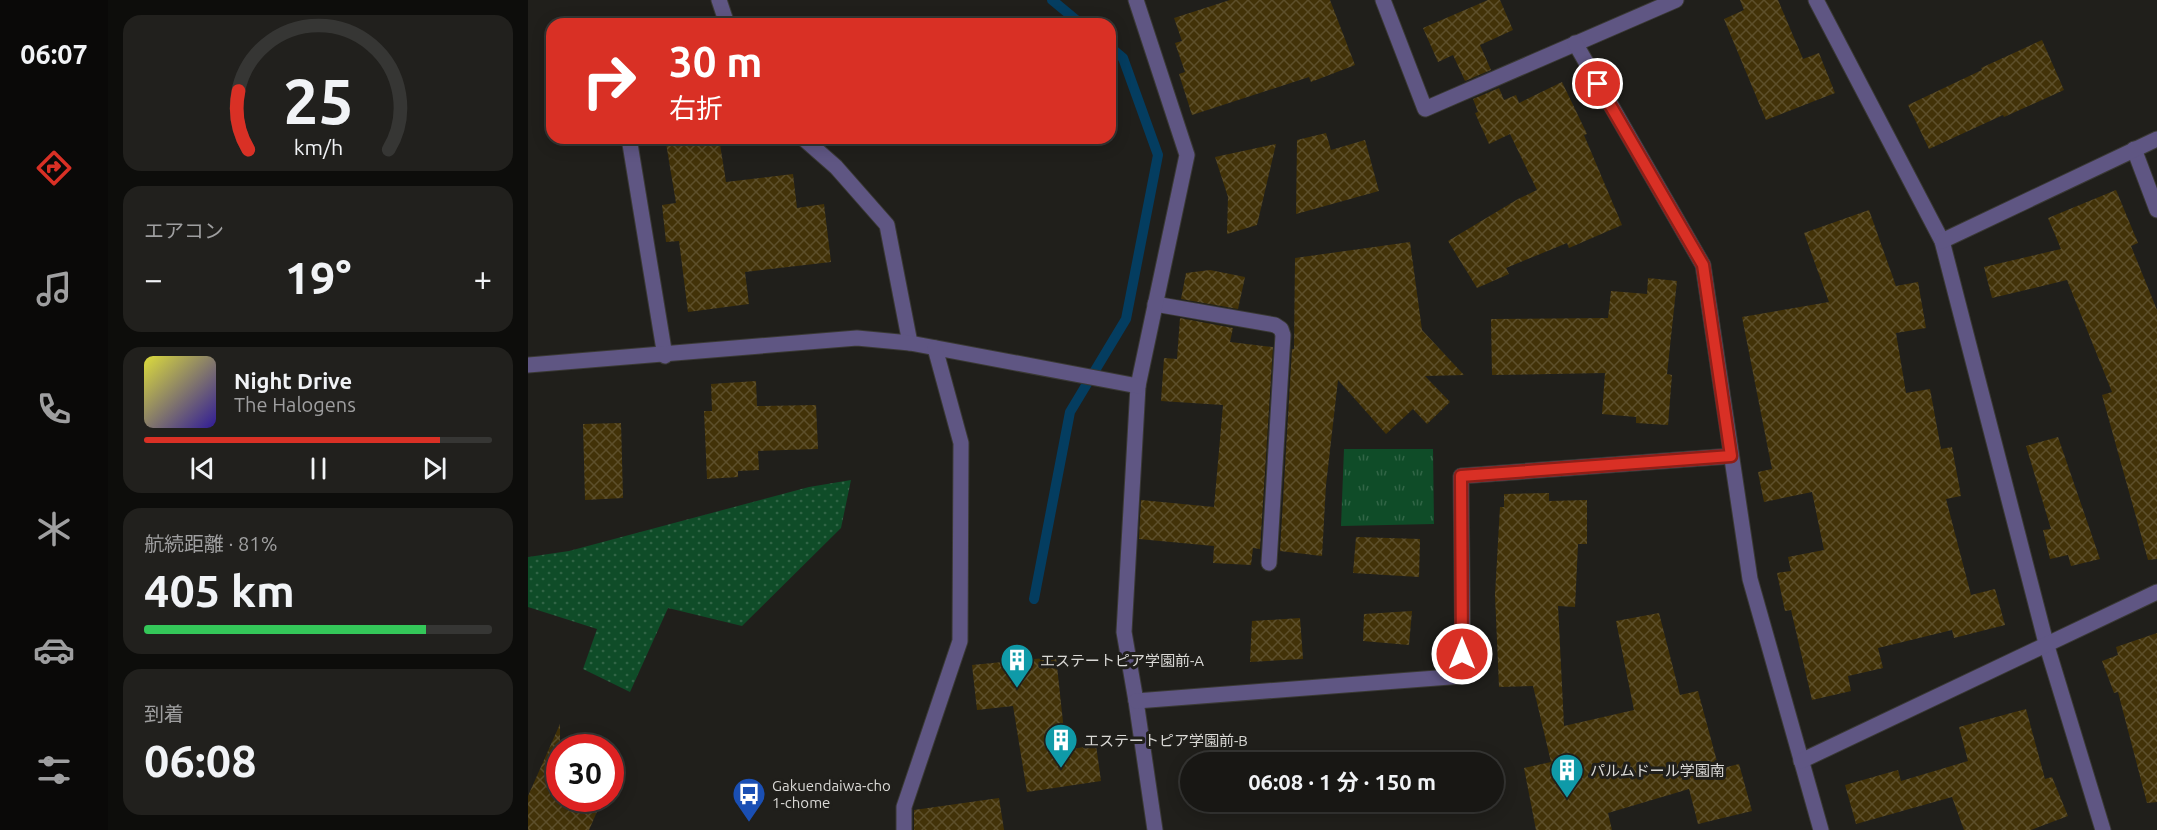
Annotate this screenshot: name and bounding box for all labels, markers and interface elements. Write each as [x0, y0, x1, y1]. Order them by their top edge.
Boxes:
text: 30 m [669, 38, 763, 85]
text: 06:07 [20, 39, 88, 69]
icon: right [570, 42, 648, 120]
pin [1572, 58, 1623, 109]
text: 25 [283, 66, 353, 136]
icon: arrive [1581, 67, 1614, 100]
text: 右折 [669, 93, 723, 123]
text: km/h [293, 135, 343, 159]
icon: directions [33, 147, 75, 189]
text: エアコン [144, 219, 224, 242]
text: 19° [285, 252, 351, 303]
text: − [144, 260, 163, 297]
text: + [473, 260, 492, 297]
icon: music [33, 268, 75, 310]
text: Night Drive [234, 368, 352, 393]
icon: phone [33, 388, 75, 430]
text: The Halogens [234, 393, 356, 416]
icon: previous [186, 452, 219, 485]
icon: pause [302, 452, 335, 485]
icon: next [418, 452, 451, 485]
icon: climate [33, 508, 75, 550]
text: 航続距離 · 81% [144, 532, 277, 555]
text: 405 km [144, 565, 295, 616]
position arrow [1430, 622, 1494, 686]
icon: car [33, 629, 75, 671]
building icon: エステートピア学園前-A [999, 642, 1035, 689]
place label: エステートピア学園前-A [1040, 652, 1204, 669]
text: 到着 [144, 702, 184, 725]
building icon: エステートピア学園前-B [1043, 722, 1079, 769]
place label: エステートピア学園前-B [1084, 732, 1248, 749]
speed limit sign: 30 [546, 734, 624, 812]
text: 06:08 [144, 735, 257, 786]
icon: filters [33, 749, 75, 791]
building icon: パルムドール学園南 [1549, 752, 1585, 799]
place label: パルムドール学園南 [1590, 762, 1725, 779]
text: 06:08 · 1 分 · 150 m [1248, 769, 1436, 794]
bus stop icon: Gakuendaiwa-cho 1-chome [731, 776, 767, 823]
place label: Gakuendaiwa-cho 1-chome [772, 777, 891, 811]

